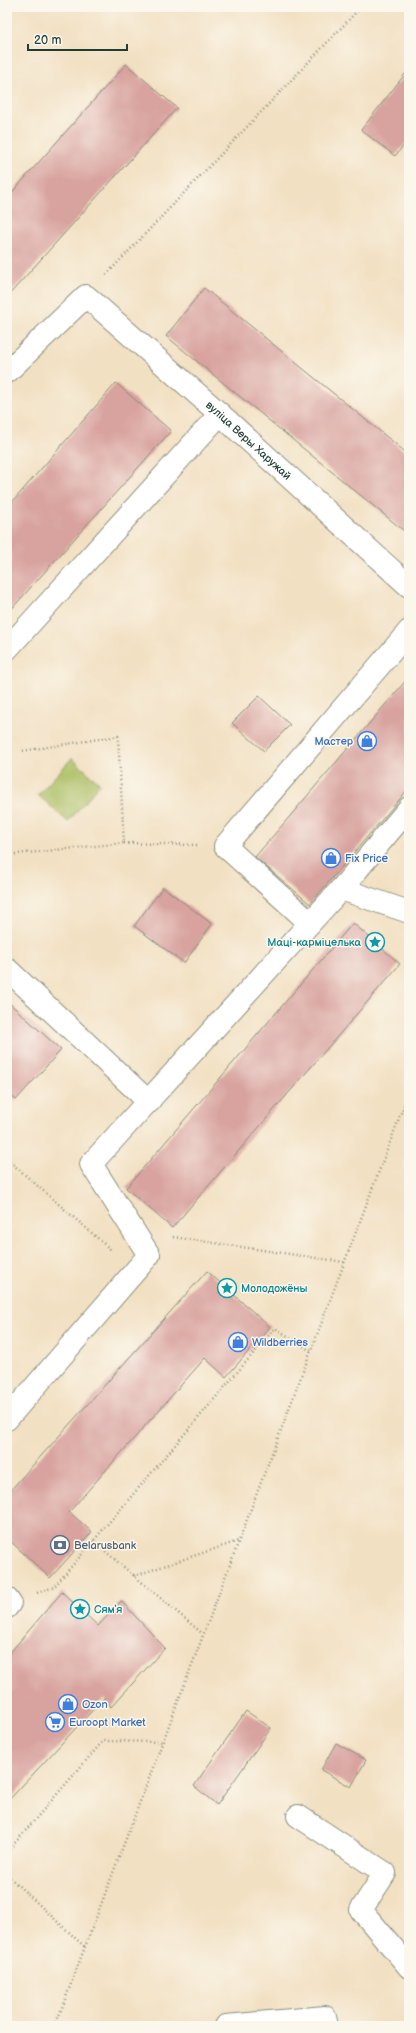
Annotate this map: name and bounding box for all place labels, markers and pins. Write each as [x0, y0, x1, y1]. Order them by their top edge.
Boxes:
shop icon: Мастер [356, 730, 378, 752]
place label: Мастер [314, 735, 354, 748]
shop icon: Fix Price [320, 847, 342, 869]
place label: Fix Price [345, 852, 389, 865]
place icon: Маці-карміцелька [364, 931, 386, 953]
place label: Маці-карміцелька [267, 936, 361, 949]
place icon: Молодожёны [216, 1277, 238, 1299]
place label: Молодожёны [241, 1282, 308, 1295]
shop icon: Wildberries [227, 1331, 249, 1353]
place label: Wildberries [252, 1336, 309, 1349]
bank icon: Belarusbank [49, 1534, 71, 1556]
place label: Belarusbank [74, 1539, 137, 1552]
place icon: Сямʼя [69, 1598, 91, 1620]
place label: Сямʼя [94, 1603, 122, 1616]
shop icon: Ozon [57, 1693, 79, 1715]
place label: Ozon [82, 1698, 108, 1711]
supermarket icon: Euroopt Market [44, 1711, 66, 1733]
place label: Euroopt Market [69, 1716, 146, 1729]

